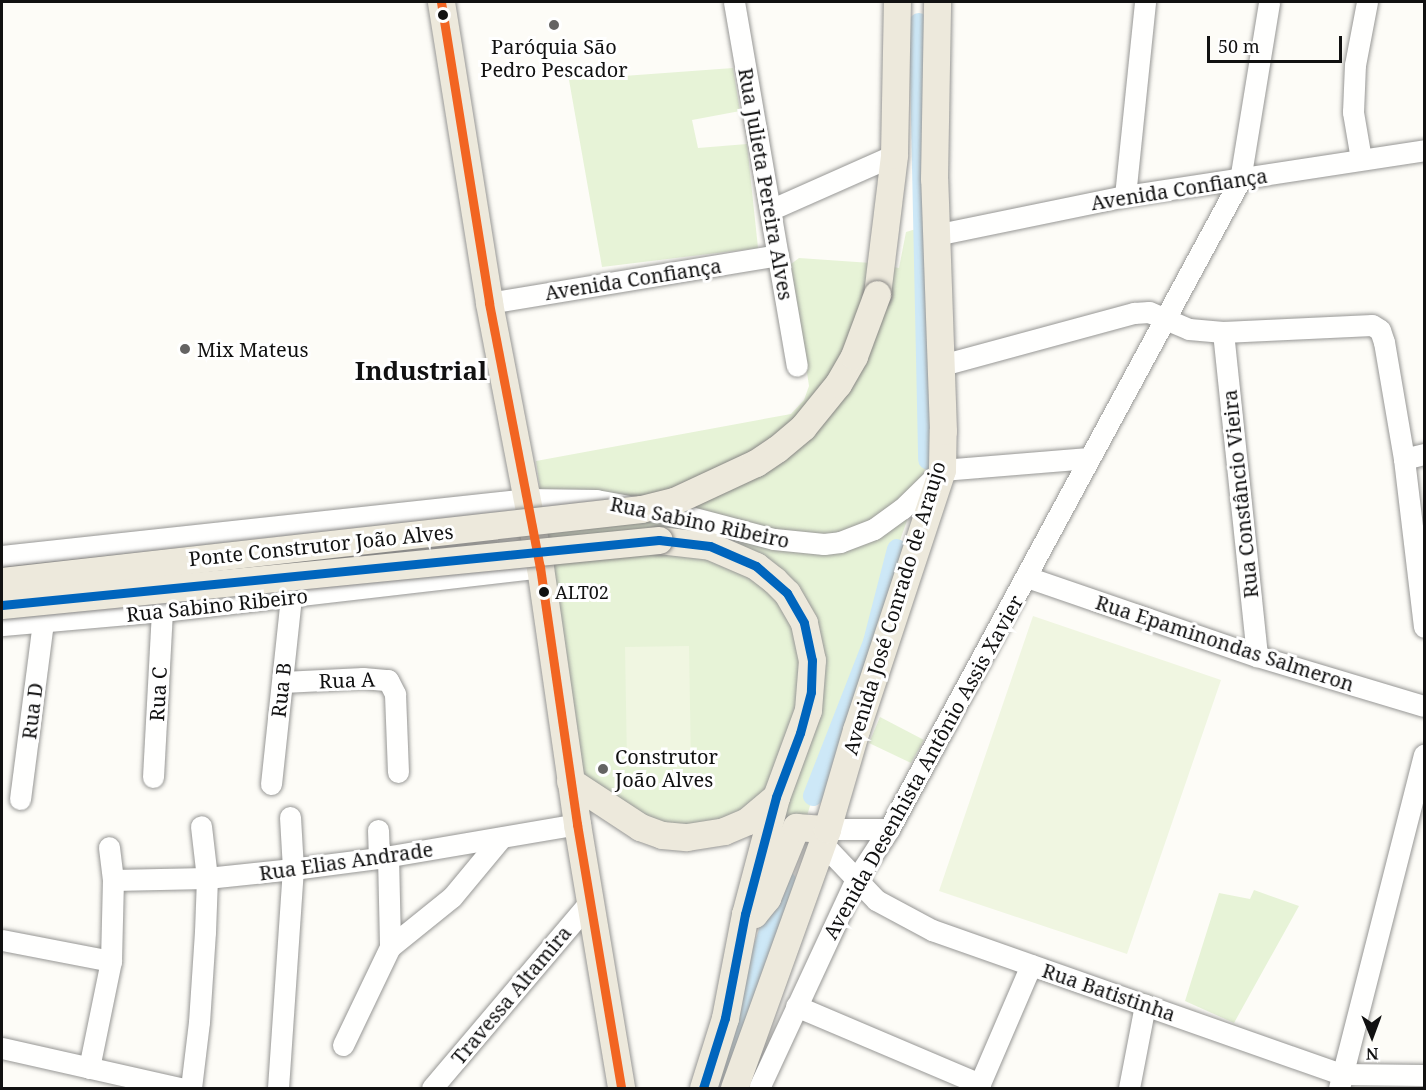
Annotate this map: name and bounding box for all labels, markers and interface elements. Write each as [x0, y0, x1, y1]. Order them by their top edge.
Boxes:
unlabelled marker [437, 9, 449, 21]
marker: Paróquia São Pedro Pescador [547, 18, 561, 32]
scale bar [1210, 24, 1345, 62]
text: 50 m [1218, 34, 1260, 58]
place label: Paróquia São Pedro Pescador [480, 35, 628, 82]
street label: Rua Julieta Pereira Alves [734, 66, 798, 302]
street label: Avenida Confiança [1089, 163, 1269, 215]
street label: Avenida Confiança [543, 253, 723, 305]
place label: Mix Mateus [197, 337, 308, 361]
marker: Mix Mateus [178, 342, 192, 356]
district label: Industrial [355, 355, 487, 387]
street label: Rua Constâncio Vieira [1217, 389, 1263, 599]
street label: Avenida José Conrado de Araujo [838, 458, 950, 758]
street label: Rua Sabino Ribeiro [608, 491, 792, 553]
street label: Ponte Construtor João Alves [188, 519, 454, 571]
place label: ALT02 [555, 581, 609, 603]
street label: Rua Sabino Ribeiro [125, 584, 309, 626]
marker: ALT02 [538, 586, 550, 598]
street label: Rua Epaminondas Salmeron [1093, 590, 1357, 696]
street label: Avenida Desenhista Antônio Assis Xavier [818, 591, 1028, 943]
street label: Rua B [266, 661, 296, 719]
street label: Rua C [145, 666, 171, 722]
street label: Rua A [318, 667, 376, 693]
street label: Rua D [17, 681, 47, 741]
place label: Construtor João Alves [615, 745, 718, 792]
marker: Construtor João Alves [596, 762, 610, 776]
street label: Rua Elias Andrade [258, 837, 434, 885]
street label: Travessa Altamira [446, 921, 576, 1069]
street label: Rua Batistinha [1039, 958, 1179, 1026]
north arrow [1342, 1006, 1402, 1066]
text: N [1366, 1043, 1379, 1065]

